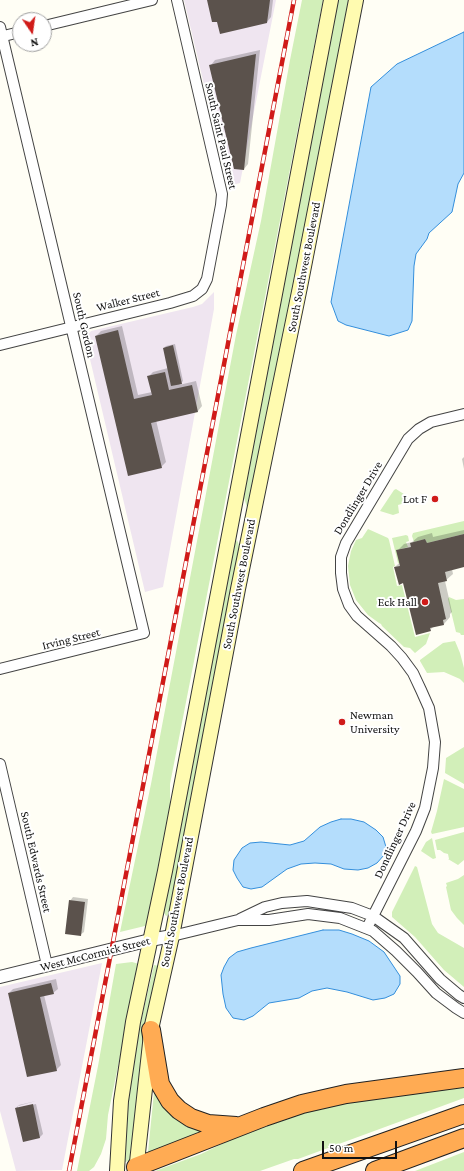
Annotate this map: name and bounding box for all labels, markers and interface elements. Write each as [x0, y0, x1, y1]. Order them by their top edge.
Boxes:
north arrow [12, 12, 52, 52]
text: N [29, 36, 39, 49]
street label: South Saint Paul Street [202, 81, 240, 191]
street label: South Southwest Boulevard [284, 201, 324, 333]
street label: Walker Street [95, 285, 161, 315]
street label: South Gordon [69, 291, 99, 359]
street label: Dondlinger Drive [330, 459, 386, 537]
place label: Lot F [403, 492, 427, 506]
marker: Lot F [430, 494, 440, 504]
street label: South Southwest Boulevard [219, 518, 259, 650]
place label: Eck Hall [378, 595, 417, 609]
marker: Eck Hall [420, 597, 430, 607]
street label: Irving Street [41, 625, 101, 653]
place label: Newman University [350, 708, 400, 736]
marker: Newman University [337, 717, 347, 727]
street label: Dondlinger Drive [371, 799, 419, 881]
street label: South Edwards Street [17, 810, 55, 914]
street label: South Southwest Boulevard [157, 836, 197, 968]
street label: West McCormick Street [39, 933, 151, 975]
scale bar [324, 1133, 399, 1159]
text: 50 m [329, 1141, 353, 1155]

